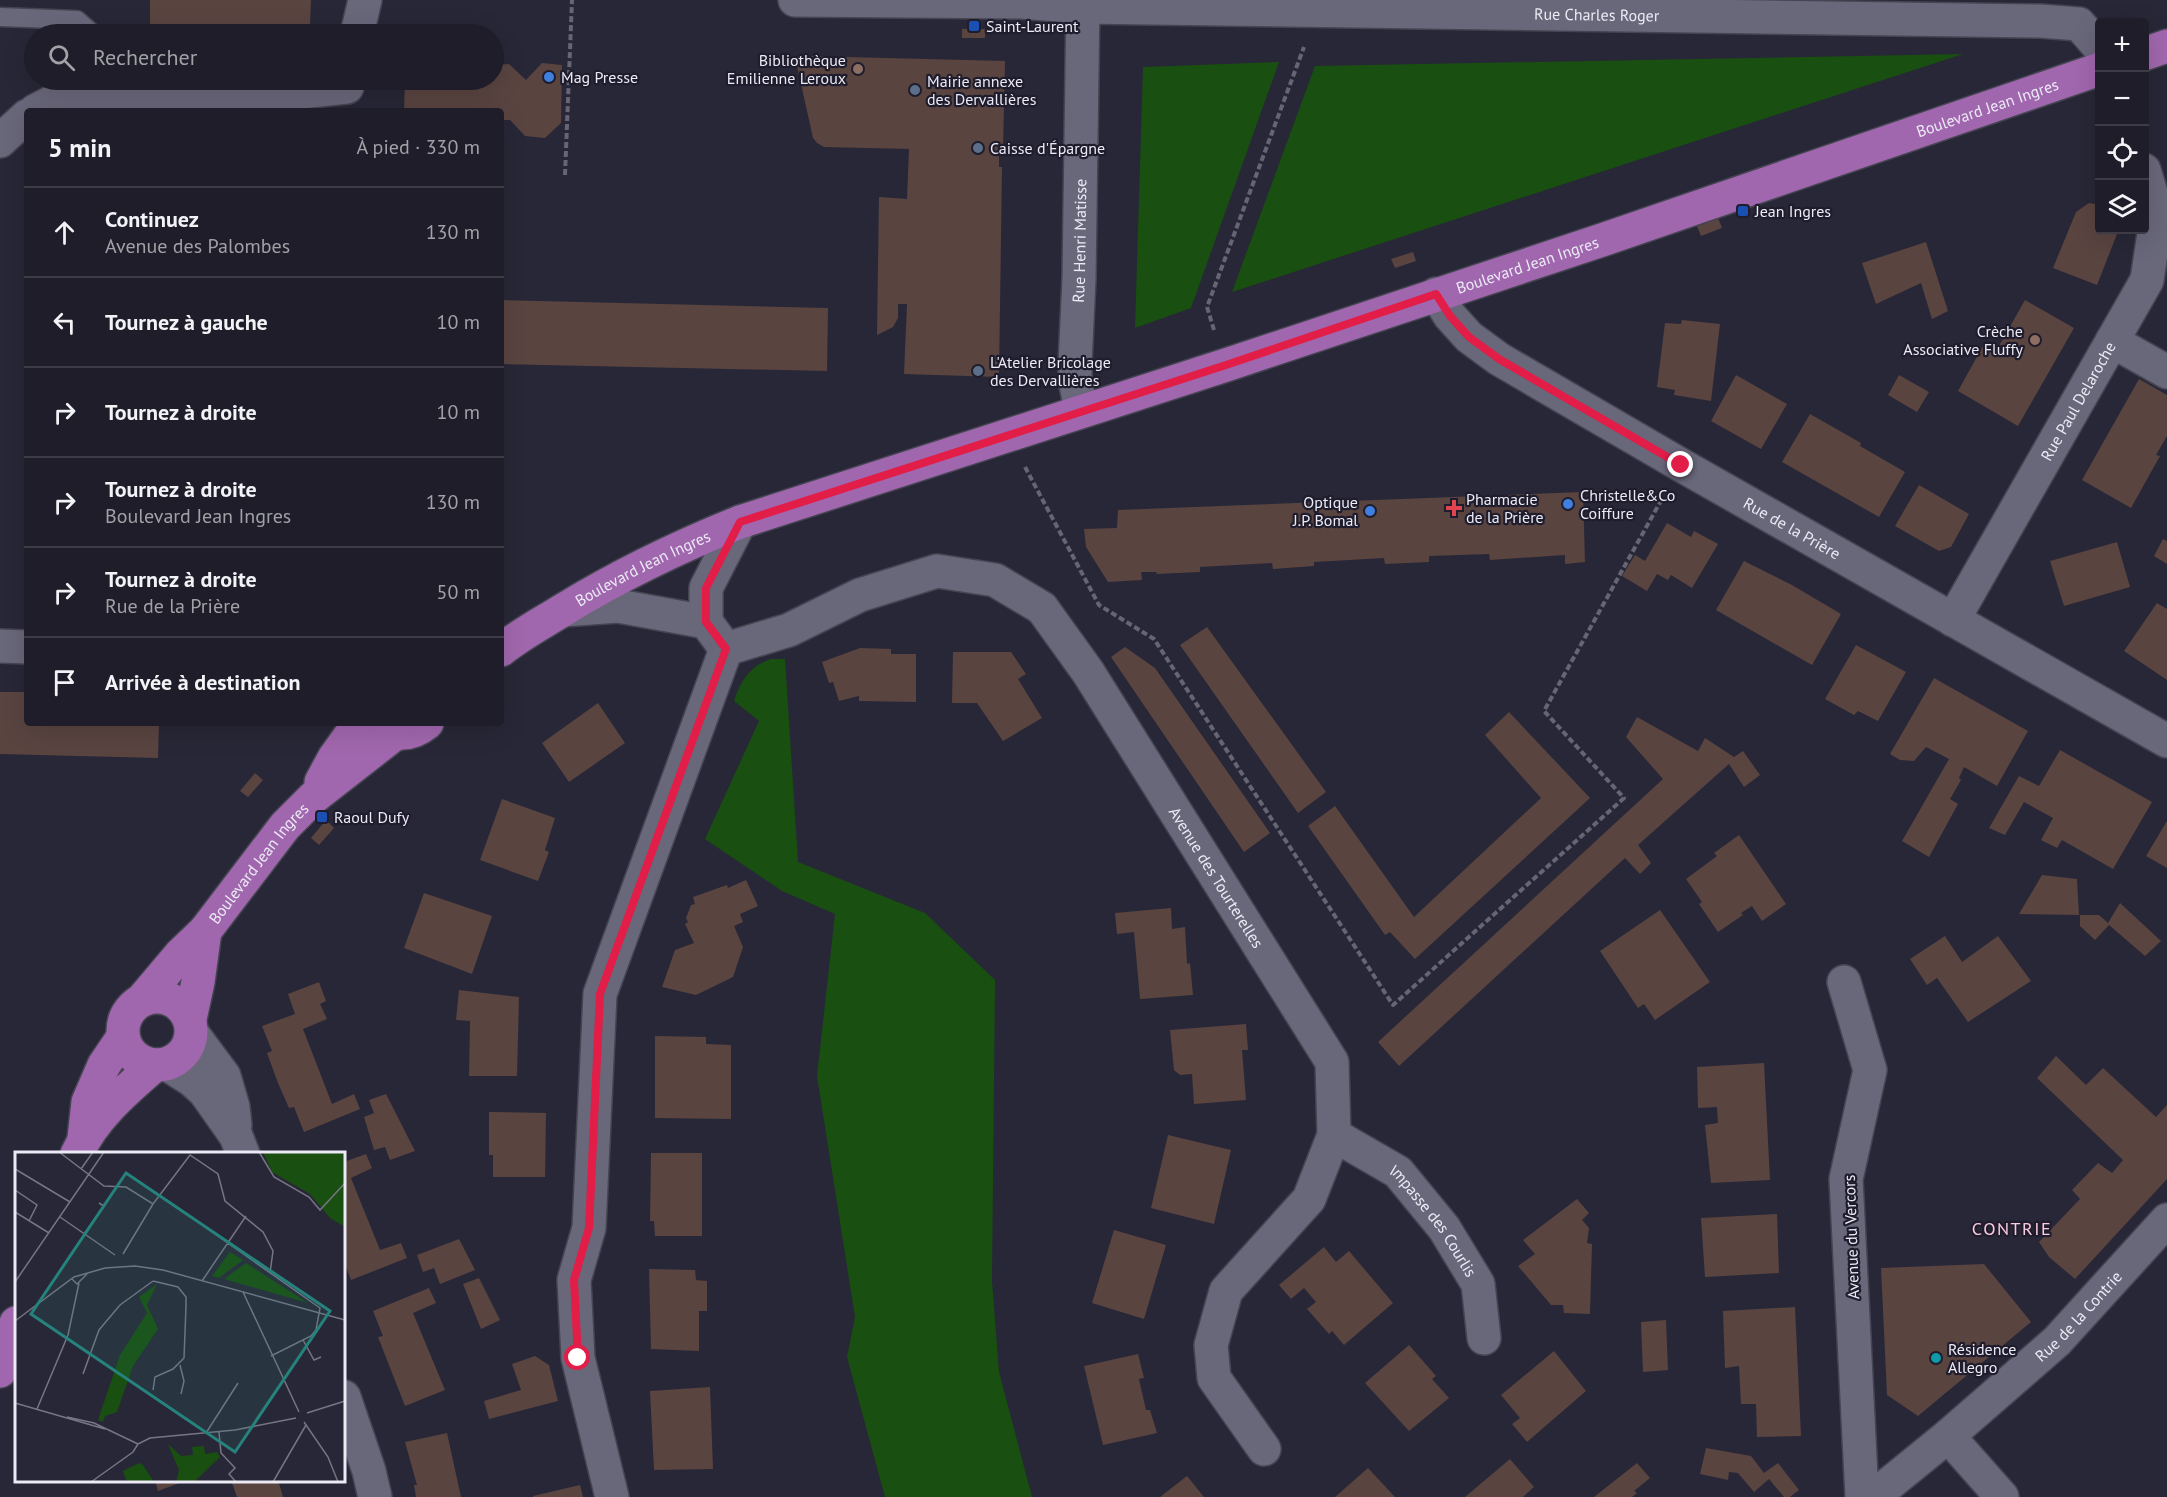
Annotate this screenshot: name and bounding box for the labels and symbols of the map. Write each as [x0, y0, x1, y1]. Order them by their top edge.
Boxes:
street label: Rue Charles Roger [1534, 4, 1660, 25]
place label: Saint-Laurent [986, 16, 1079, 36]
marker: Saint-Laurent [967, 19, 981, 33]
place label: Bibliothèque Emilienne Leroux [727, 50, 846, 88]
marker: Bibliothèque Emilienne Leroux [851, 62, 865, 76]
place label: Mag Presse [561, 67, 638, 87]
marker: Mag Presse [542, 70, 556, 84]
place label: Mairie annexe des Dervallières [927, 71, 1037, 109]
street label: Boulevard Jean Ingres [1913, 74, 2061, 141]
marker: Mairie annexe des Dervallières [908, 83, 922, 97]
place label: Caisse d'Épargne [990, 138, 1105, 158]
marker: Caisse d'Épargne [971, 141, 985, 155]
street label: Rue Henri Matisse [1068, 179, 1090, 303]
place label: Jean Ingres [1754, 201, 1831, 221]
marker: Jean Ingres [1736, 204, 1750, 218]
street label: Boulevard Jean Ingres [1453, 232, 1601, 298]
place label: Crèche Associative Fluffy [1903, 321, 2024, 359]
marker: Crèche Associative Fluffy [2028, 333, 2042, 347]
street label: Rue Paul Delaroche [2036, 338, 2120, 464]
place label: L'Atelier Bricolage des Dervallières [990, 352, 1111, 390]
marker: L'Atelier Bricolage des Dervallières [971, 364, 985, 378]
route end [1667, 451, 1693, 477]
place label: Christelle&Co Coiffure [1580, 485, 1675, 523]
place label: Pharmacie de la Prière [1466, 489, 1544, 527]
place label: Optique J.P. Bomal [1292, 492, 1358, 530]
street label: Rue de la Prière [1740, 493, 1844, 564]
marker: Christelle&Co Coiffure [1561, 497, 1575, 511]
marker: Pharmacie de la Prière [1447, 501, 1461, 515]
marker: Optique J.P. Bomal [1363, 504, 1377, 518]
street label: Boulevard Jean Ingres [571, 525, 714, 611]
street label: Boulevard Jean Ingres [204, 798, 313, 928]
street label: Avenue des Tourterelles [1165, 803, 1268, 952]
place label: Raoul Dufy [334, 807, 410, 827]
marker: Raoul Dufy [315, 810, 329, 824]
inset map [15, 1152, 345, 1482]
street label: Impasse des Courlis [1387, 1160, 1481, 1280]
street label: Avenue du Vercors [1839, 1174, 1863, 1300]
district label: CONTRIE [1972, 1217, 2052, 1240]
street label: Rue de la Contrie [2031, 1267, 2126, 1366]
place label: Résidence Allegro [1948, 1339, 2016, 1377]
route start [564, 1344, 590, 1370]
marker: Résidence Allegro [1929, 1351, 1943, 1365]

